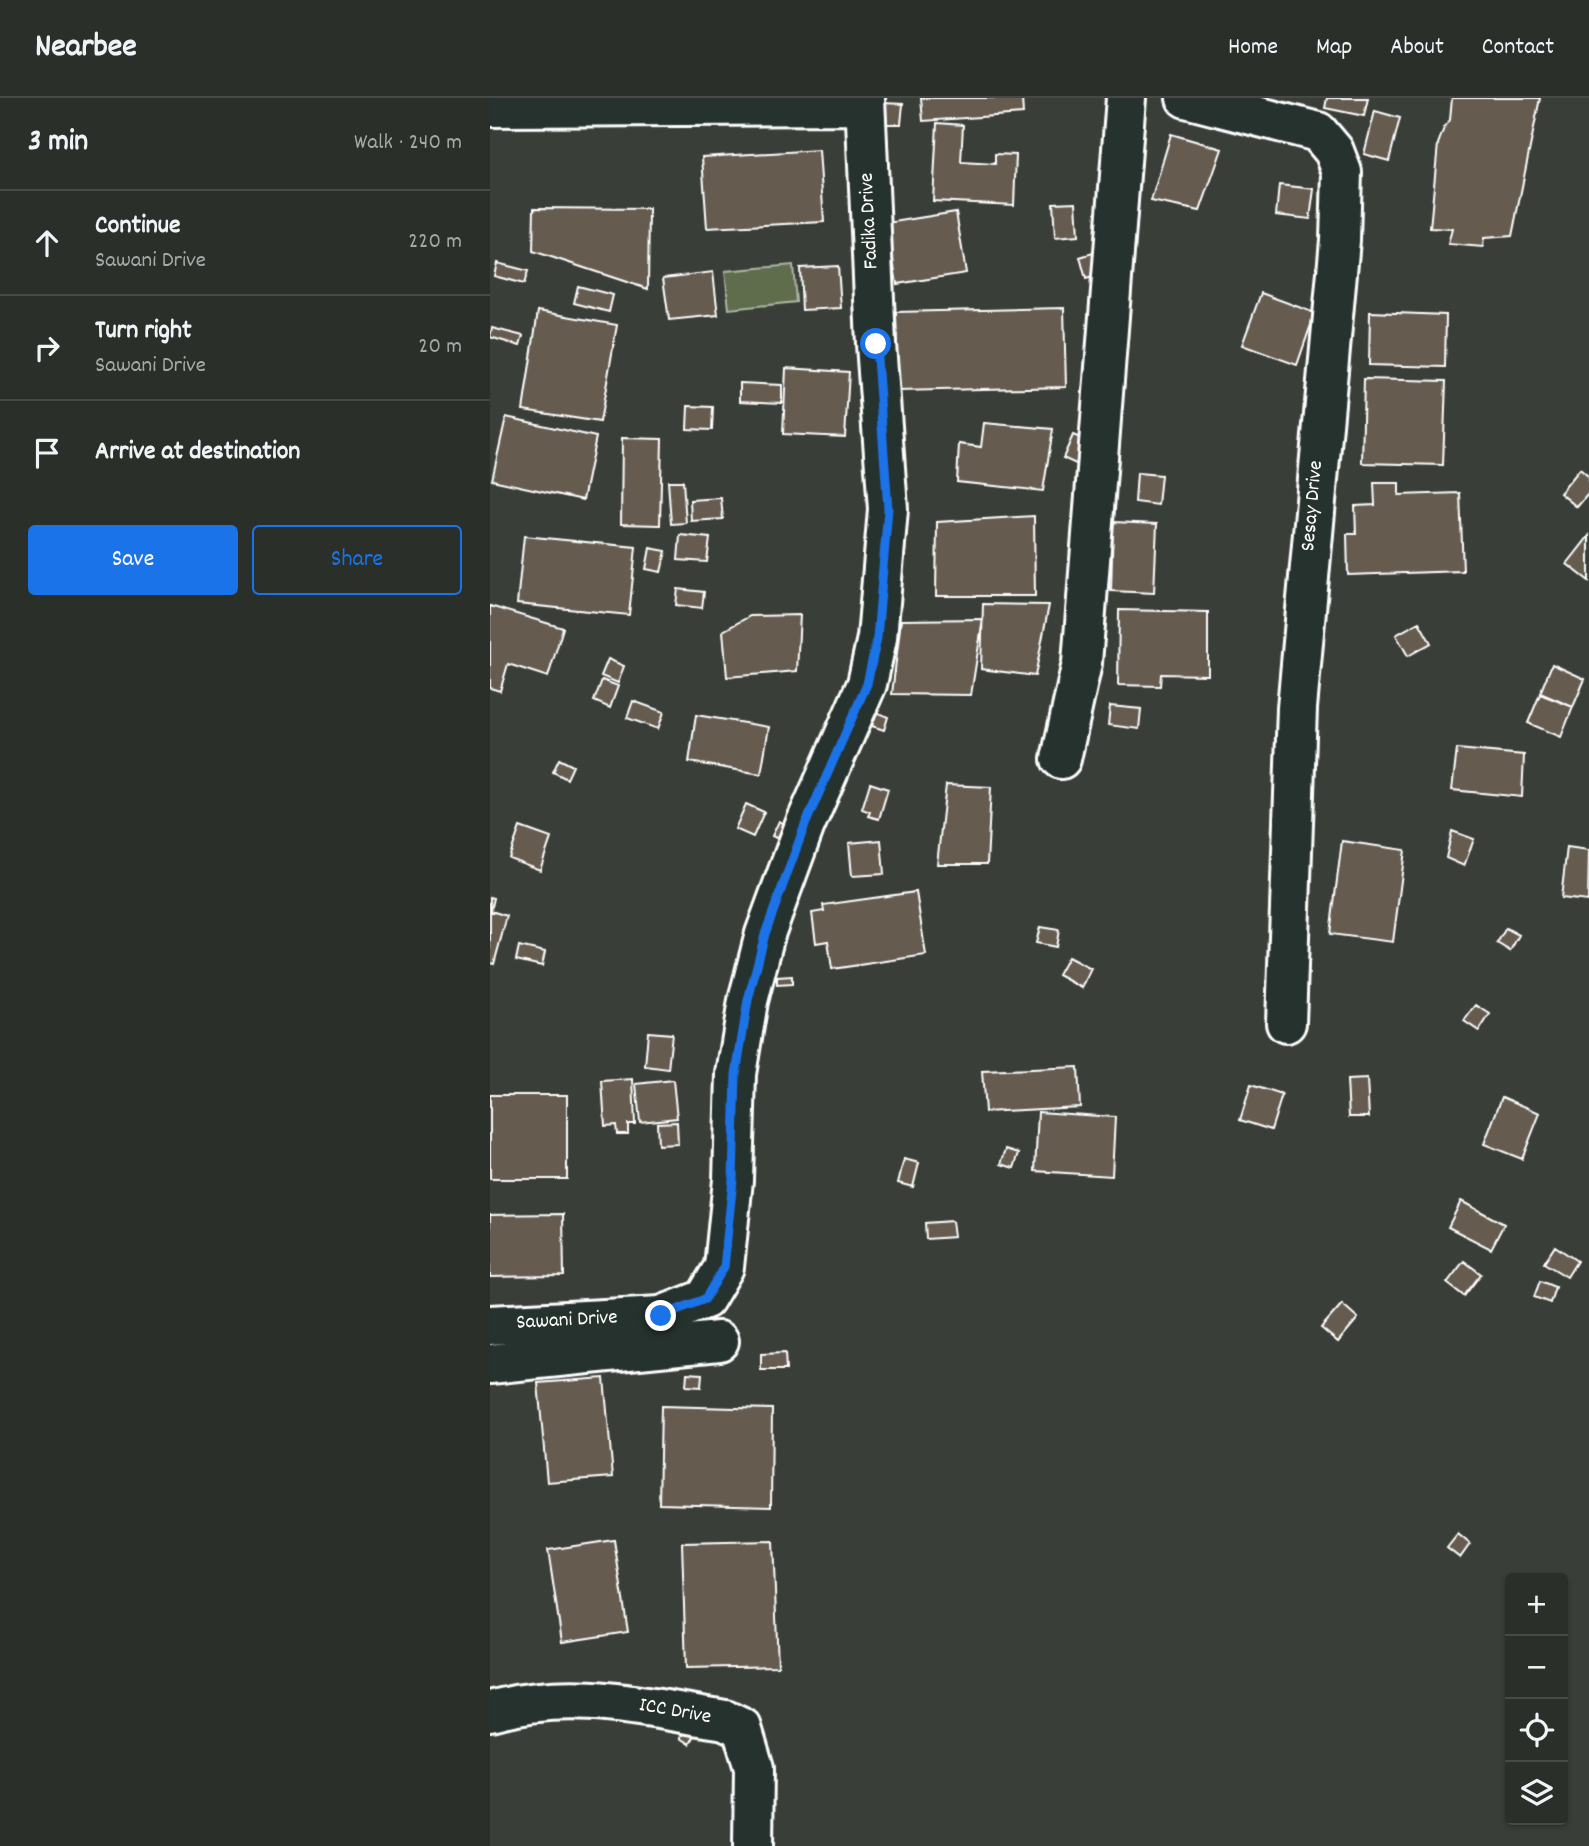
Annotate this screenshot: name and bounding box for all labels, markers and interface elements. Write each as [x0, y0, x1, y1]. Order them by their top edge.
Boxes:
text: Nearbee [35, 25, 137, 72]
text: Home [1228, 31, 1278, 65]
text: Map [1316, 31, 1352, 65]
text: About [1390, 31, 1444, 65]
text: Contact [1482, 31, 1554, 65]
text: 3 min [28, 122, 88, 165]
text: Walk · 240 m [354, 127, 462, 160]
street label: Fadika Drive [852, 172, 888, 270]
text: Continue [95, 208, 180, 245]
icon: ahead [28, 224, 66, 262]
text: 220 m [408, 226, 462, 259]
text: Sawani Drive [95, 245, 206, 278]
text: Turn right [95, 313, 192, 350]
route start [860, 328, 891, 359]
icon: right [28, 329, 66, 367]
text: 20 m [418, 331, 462, 364]
text: Sawani Drive [95, 350, 206, 383]
icon: arrive [28, 434, 66, 472]
text: Arrive at destination [95, 434, 300, 471]
street label: Sesay Drive [1294, 459, 1332, 553]
button: Save [28, 525, 238, 595]
button: Share [252, 525, 462, 595]
route end [645, 1300, 676, 1331]
street label: Sawani Drive [516, 1303, 618, 1339]
map controls [1505, 1573, 1568, 1825]
button: + [1505, 1573, 1568, 1636]
button: − [1505, 1636, 1568, 1699]
street label: ICC Drive [637, 1691, 713, 1733]
button: locate [1505, 1699, 1568, 1762]
button: layers [1505, 1762, 1568, 1825]

